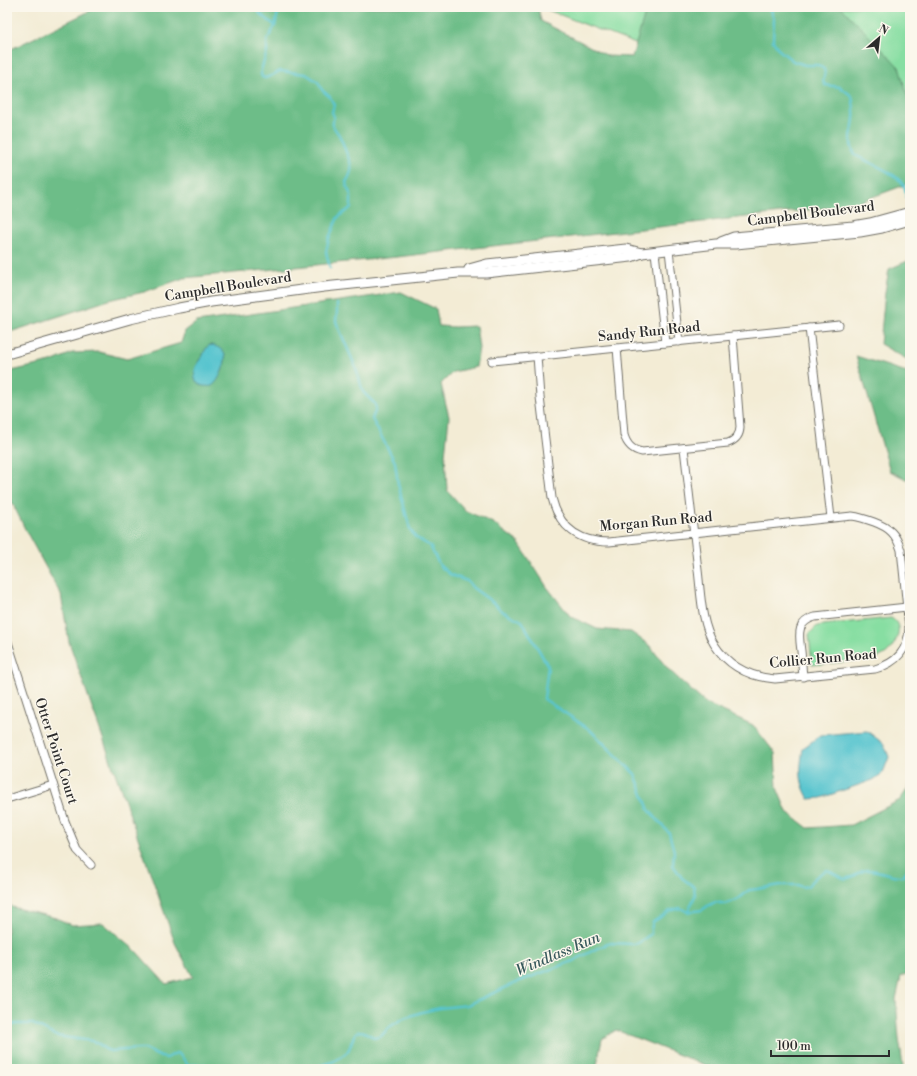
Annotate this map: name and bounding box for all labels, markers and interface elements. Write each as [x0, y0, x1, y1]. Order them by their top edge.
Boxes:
north arrow [859, 18, 899, 58]
text: N [876, 22, 891, 38]
street label: Campbell Boulevard [746, 197, 876, 231]
street label: Campbell Boulevard [163, 268, 293, 306]
street label: Sandy Run Road [597, 318, 701, 346]
street label: Morgan Run Road [599, 508, 713, 536]
street label: Collier Run Road [769, 645, 877, 673]
street label: Otter Point Court [30, 695, 82, 807]
water label: Windlass Run [513, 928, 603, 980]
scale bar [771, 1032, 889, 1058]
text: 100 m [777, 1039, 811, 1054]

